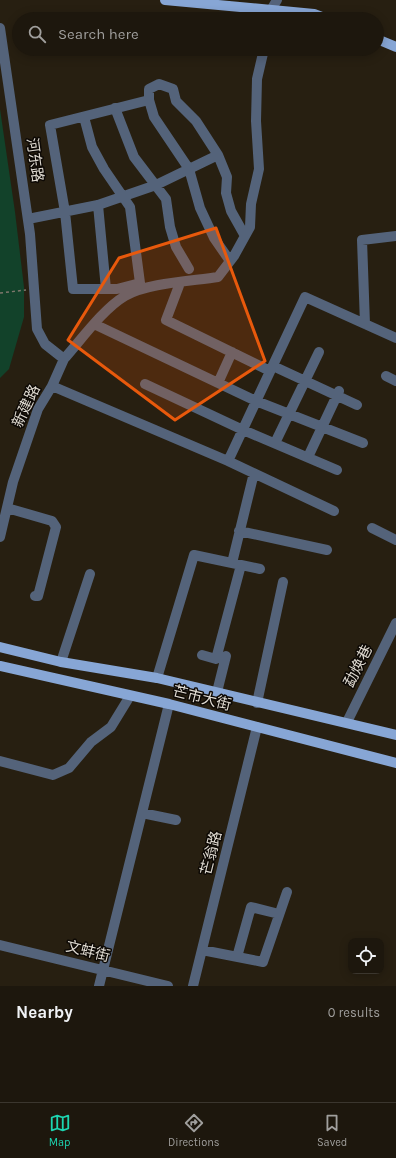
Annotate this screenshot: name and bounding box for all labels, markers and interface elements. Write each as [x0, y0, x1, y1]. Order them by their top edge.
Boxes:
search box [12, 12, 384, 56]
icon: search [26, 23, 48, 45]
text: Search here [58, 25, 139, 43]
street label: 河东路 [23, 136, 47, 184]
street label: 新建路 [8, 382, 44, 430]
street label: 勐焕巷 [340, 642, 376, 690]
street label: 芒市大街 [171, 682, 233, 714]
street label: 芒翁路 [197, 829, 225, 877]
street label: 文蚌街 [64, 937, 112, 965]
map controls [348, 938, 384, 974]
button: locate [348, 938, 384, 974]
text: Nearby [16, 1002, 73, 1022]
text: 0 results [328, 1005, 380, 1020]
tab: Map [49, 1112, 71, 1149]
tab: Directions [168, 1112, 220, 1149]
tab: Saved [317, 1112, 347, 1149]

